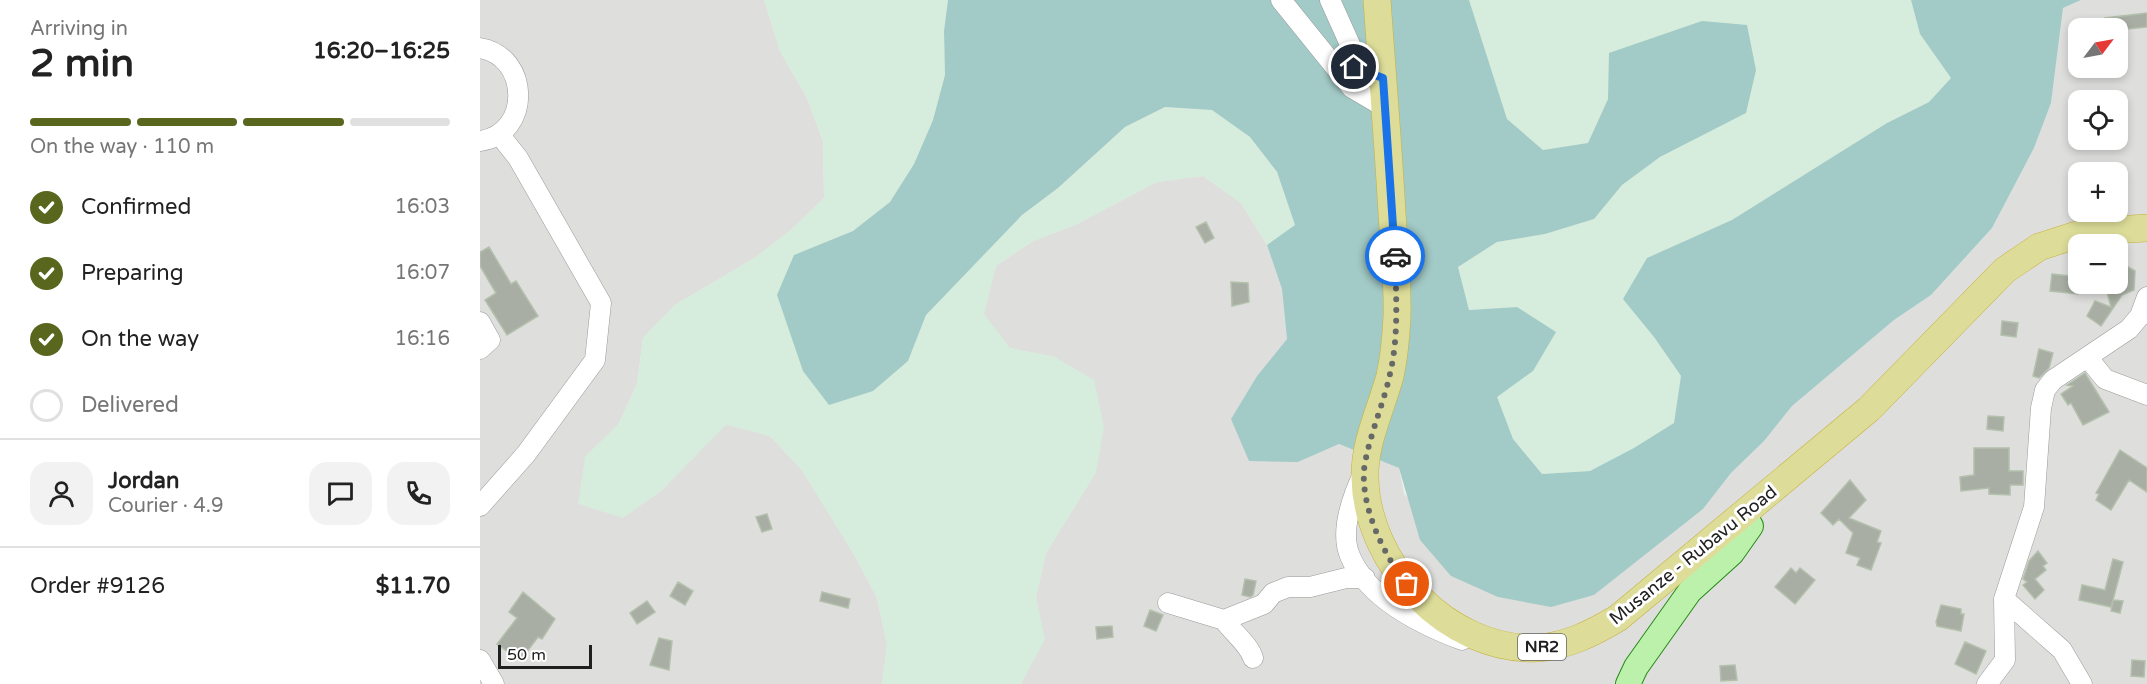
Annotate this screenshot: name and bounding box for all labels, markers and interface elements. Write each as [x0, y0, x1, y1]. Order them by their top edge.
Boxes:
text: Arriving in [30, 17, 128, 41]
north arrow [2068, 18, 2128, 78]
map controls [2068, 18, 2128, 294]
text: 16:20–16:25 [313, 38, 450, 64]
text: 2 min [30, 40, 134, 87]
pin [1328, 41, 1379, 92]
icon: home [1337, 50, 1370, 83]
button: locate [2068, 90, 2128, 150]
text: On the way · 110 m [30, 135, 214, 159]
button: + [2068, 162, 2128, 222]
icon: check [30, 191, 63, 224]
text: Confirmed [81, 194, 191, 220]
text: 16:03 [395, 195, 450, 219]
courier [1365, 226, 1425, 286]
button: − [2068, 234, 2128, 294]
icon: car [1379, 240, 1412, 273]
icon: check [30, 257, 63, 290]
text: Preparing [81, 260, 184, 286]
text: 16:07 [395, 261, 450, 285]
icon: check [30, 323, 63, 356]
text: On the way [81, 326, 199, 352]
text: 16:16 [395, 327, 450, 351]
text: Delivered [81, 392, 179, 418]
button: person [30, 462, 93, 525]
button: chat [309, 462, 372, 525]
button: phone [387, 462, 450, 525]
text: Jordan [108, 468, 179, 494]
street label: Musanze - Rubavu Road [1605, 481, 1781, 629]
text: Courier · 4.9 [108, 494, 223, 518]
pin [1381, 558, 1432, 609]
icon: bag [1390, 567, 1423, 600]
text: Order #9126 [30, 573, 165, 599]
text: $11.70 [376, 573, 450, 599]
road number: NR2 [1518, 634, 1566, 660]
scale bar [498, 642, 592, 670]
text: 50 m [507, 645, 546, 665]

